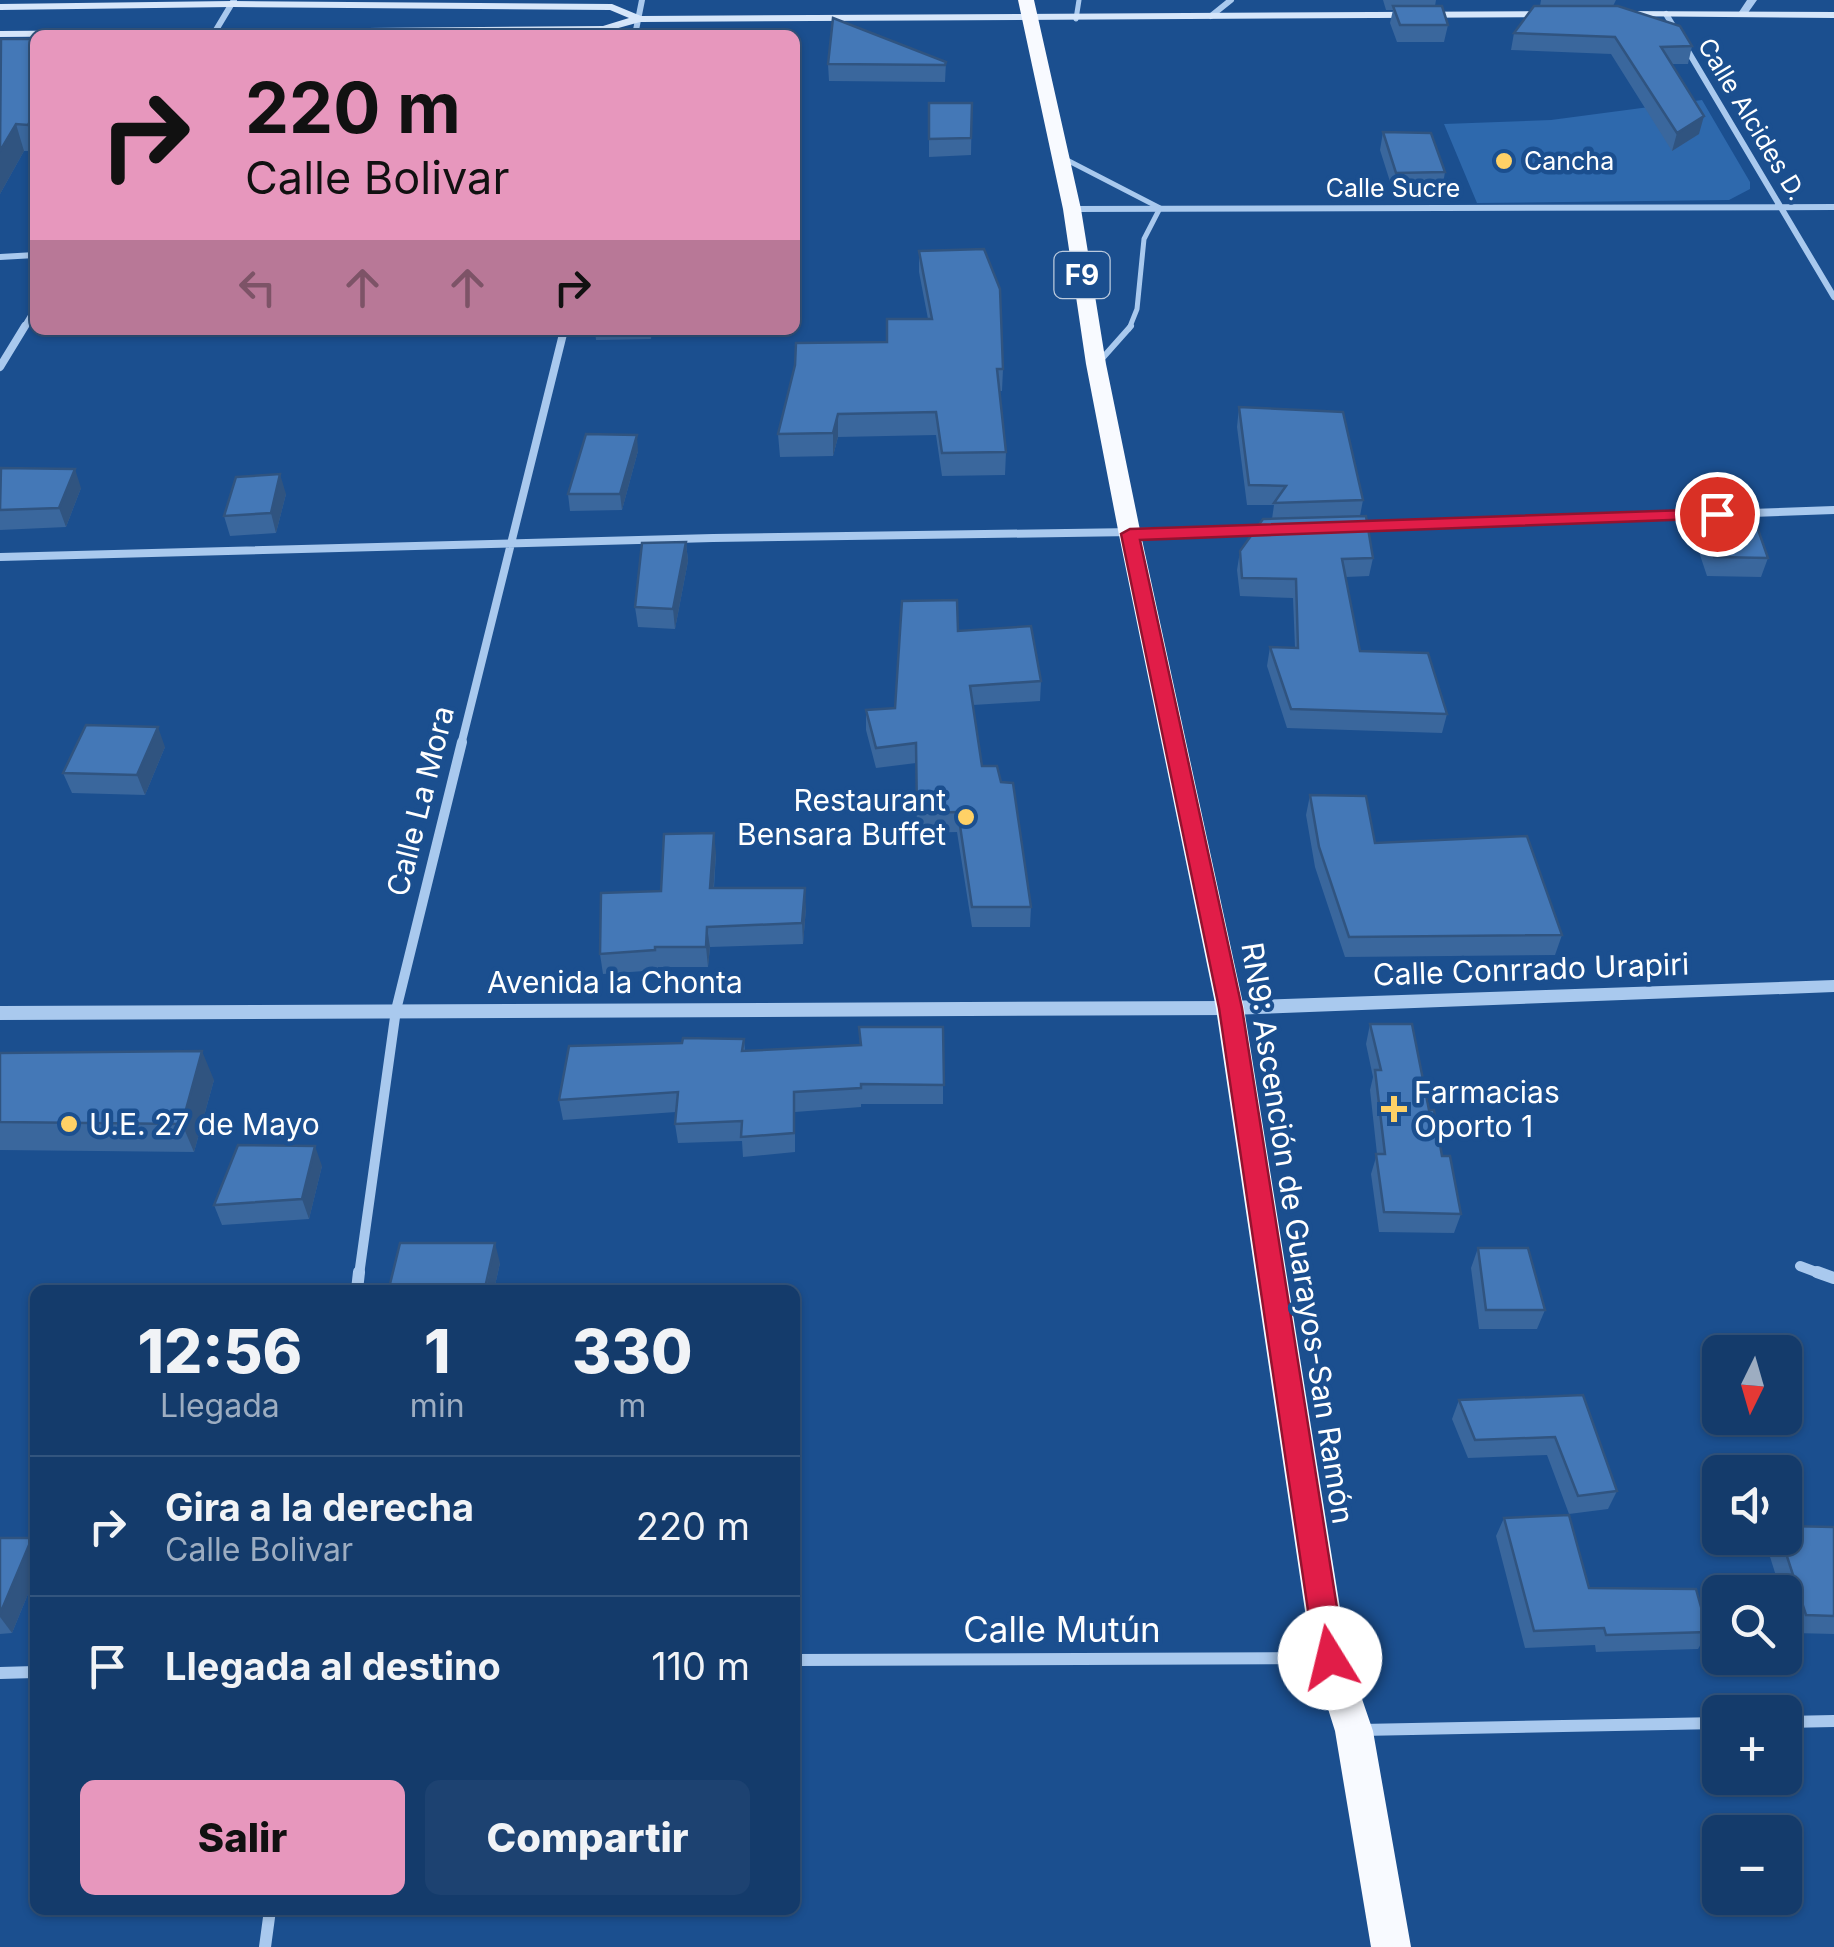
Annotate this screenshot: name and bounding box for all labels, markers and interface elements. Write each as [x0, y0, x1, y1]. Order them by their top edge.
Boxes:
street label: Calle Alcides D. [1692, 32, 1812, 206]
text: 220 m [245, 65, 461, 150]
icon: right [80, 70, 210, 200]
place label: Cancha [1524, 146, 1614, 176]
text: Calle Bolivar [245, 150, 509, 205]
marker: Cancha [1493, 150, 1515, 172]
street label: Calle Sucre [1326, 173, 1460, 203]
road number: F9 [1054, 252, 1110, 298]
icon: left [230, 260, 285, 315]
icon: ahead [335, 260, 390, 315]
icon: ahead [440, 260, 495, 315]
icon: right [545, 260, 600, 315]
pin [1675, 472, 1760, 557]
icon: arrive [1690, 487, 1745, 542]
street label: Calle La Mora [379, 702, 461, 900]
place label: Restaurant Bensara Buffet [737, 782, 946, 852]
marker: Restaurant Bensara Buffet [955, 806, 977, 828]
street label: RN9: Ascención de Guarayos-San Ramón [1234, 940, 1362, 1526]
street label: Calle Conrrado Urapiri [1372, 945, 1690, 993]
street label: Avenida la Chonta [487, 964, 743, 1000]
place label: Farmacias Oporto 1 [1414, 1074, 1560, 1144]
marker: Farmacias Oporto 1 [1383, 1098, 1405, 1120]
place label: U.E. 27 de Mayo [89, 1106, 320, 1142]
marker: U.E. 27 de Mayo [58, 1113, 80, 1135]
text: 12:56 [138, 1315, 302, 1387]
text: 1 [424, 1315, 450, 1387]
text: 330 [572, 1315, 692, 1387]
north arrow [1702, 1335, 1802, 1435]
map controls [1702, 1335, 1802, 1915]
text: Llegada [160, 1386, 280, 1425]
text: min [410, 1386, 465, 1425]
text: m [618, 1386, 646, 1425]
button: sound [1702, 1455, 1802, 1555]
text: Gira a la derecha [165, 1484, 474, 1530]
icon: right [80, 1499, 135, 1554]
text: 220 m [636, 1503, 750, 1549]
text: Calle Bolivar [165, 1530, 353, 1569]
button: search [1702, 1575, 1802, 1675]
position arrow [1278, 1606, 1382, 1710]
street label: Calle Mutún [963, 1608, 1161, 1650]
icon: arrive [80, 1639, 135, 1694]
text: Llegada al destino [165, 1643, 501, 1689]
text: 110 m [651, 1643, 750, 1689]
button: + [1702, 1695, 1802, 1795]
button: Salir [80, 1780, 405, 1895]
button: Compartir [425, 1780, 750, 1895]
button: − [1702, 1815, 1802, 1915]

